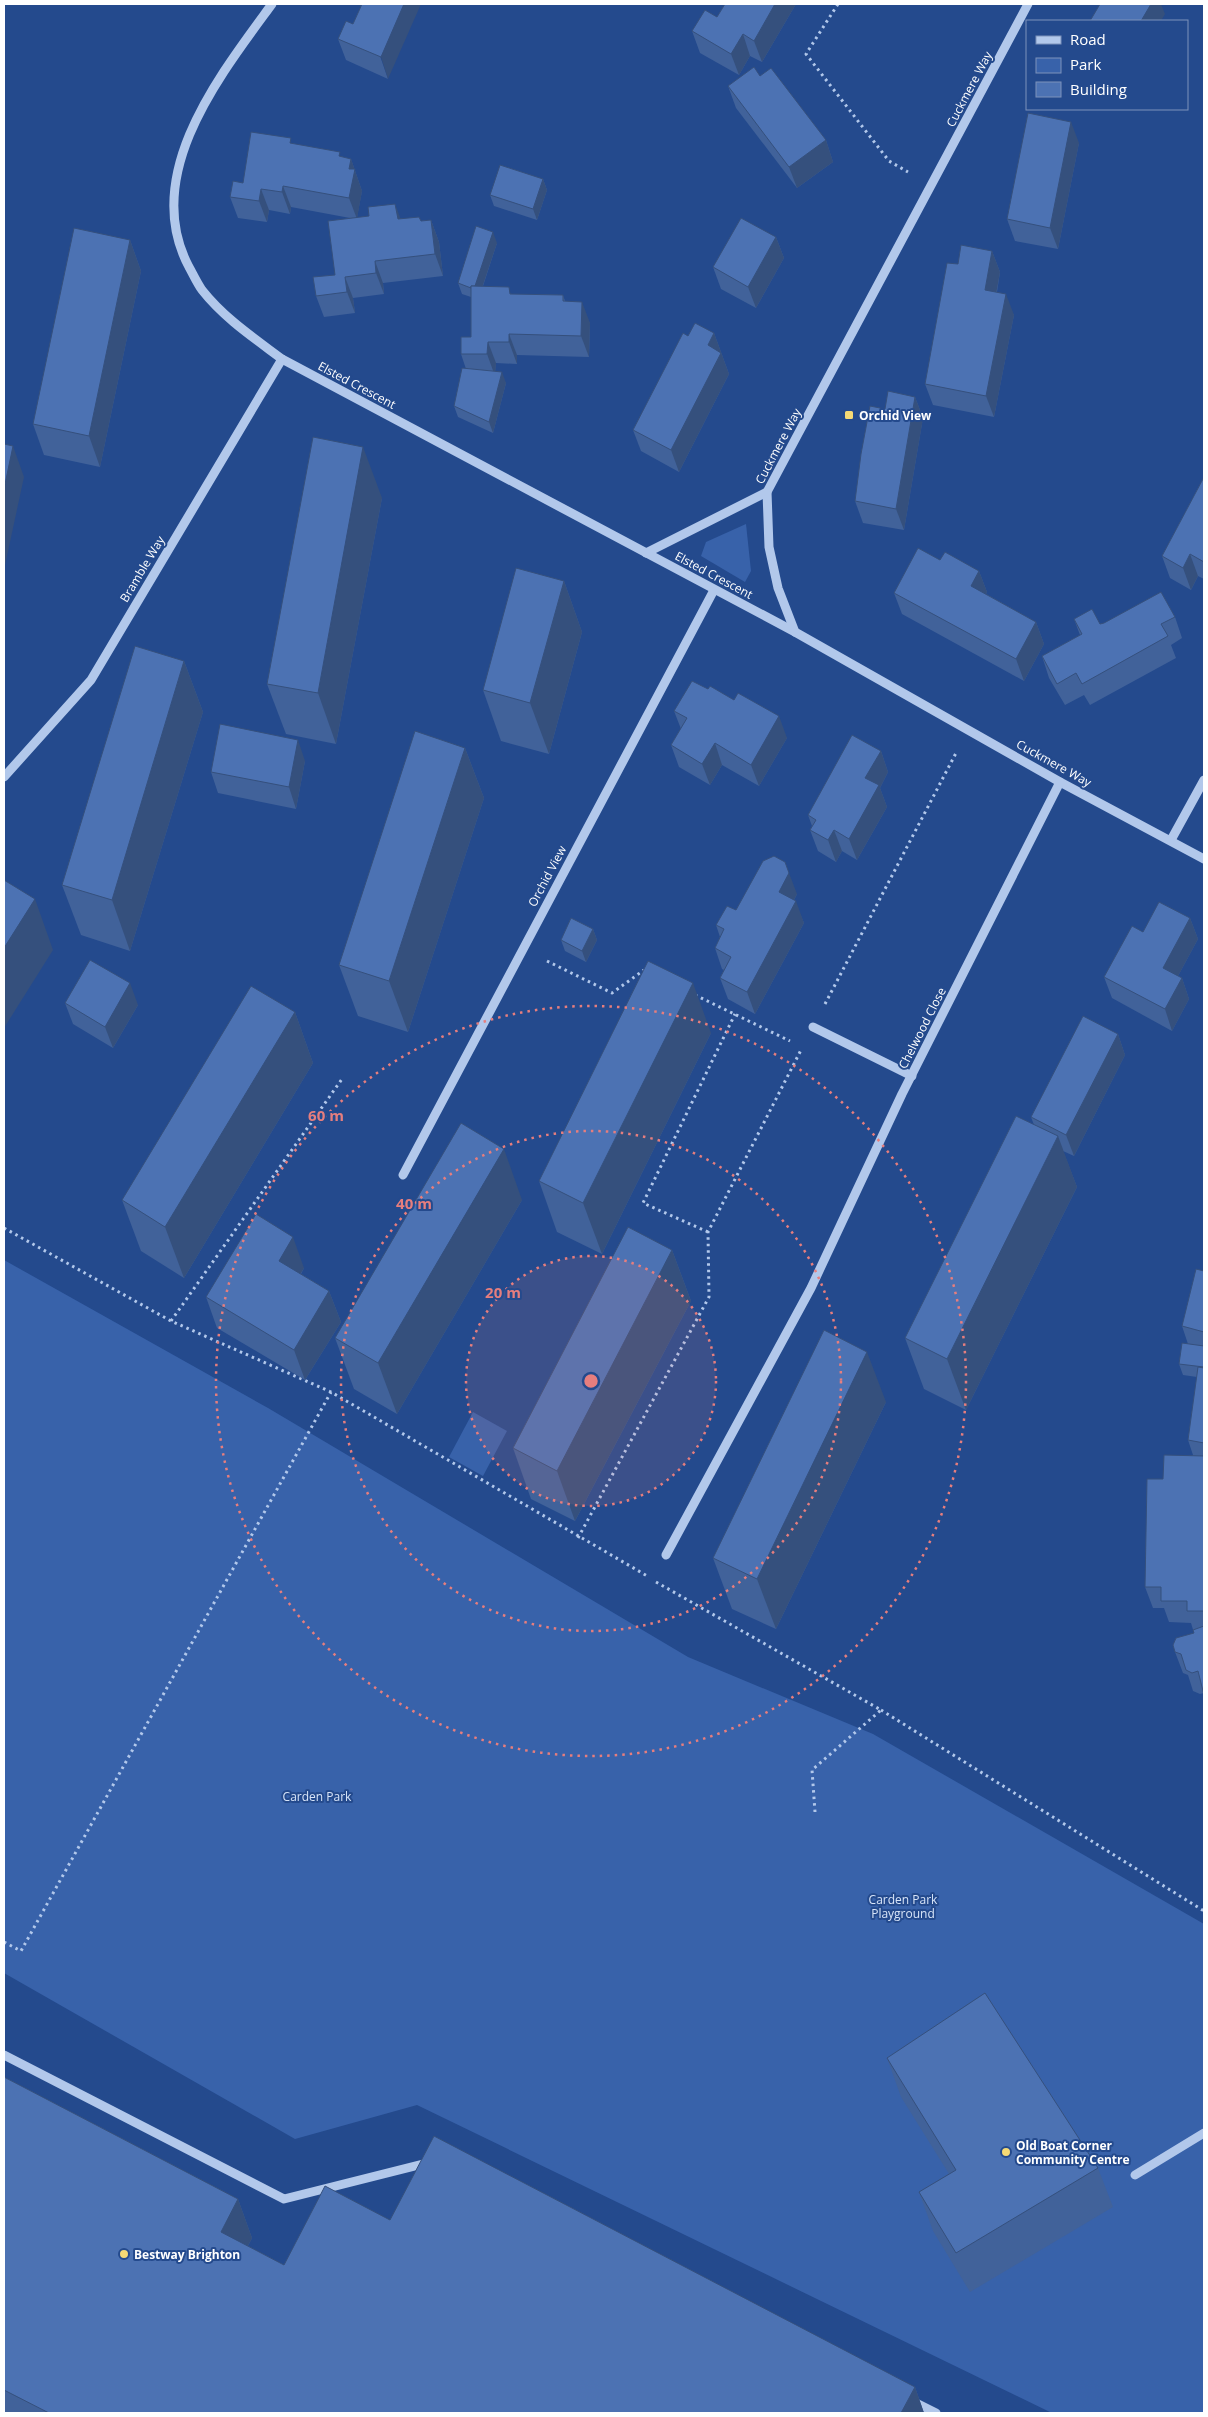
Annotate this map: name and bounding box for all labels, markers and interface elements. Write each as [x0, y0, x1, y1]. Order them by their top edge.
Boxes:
legend [1026, 20, 1188, 110]
text: Road [1070, 29, 1106, 49]
street label: Cuckmere Way [942, 47, 997, 130]
text: Park [1070, 54, 1101, 74]
text: Building [1070, 79, 1127, 99]
street label: Elsted Crescent [315, 357, 399, 413]
street label: Cuckmere Way [751, 404, 806, 487]
place label: Orchid View [859, 407, 932, 424]
marker: Orchid View [843, 409, 855, 421]
street label: Bramble Way [116, 532, 169, 605]
street label: Elsted Crescent [672, 547, 756, 603]
street label: Cuckmere Way [1013, 735, 1095, 791]
street label: Orchid View [524, 842, 571, 910]
street label: Chelwood Close [894, 984, 950, 1072]
text: 60 m [308, 1105, 344, 1125]
text: 40 m [396, 1193, 432, 1213]
text: 20 m [485, 1282, 521, 1302]
centre of rings [582, 1372, 600, 1390]
park label: Carden Park [283, 1788, 352, 1805]
park label: Carden Park Playground [869, 1891, 938, 1922]
place label: Old Boat Corner Community Centre [1016, 2137, 1130, 2168]
marker: Old Boat Corner Community Centre [1000, 2146, 1012, 2158]
place label: Bestway Brighton [134, 2246, 240, 2263]
marker: Bestway Brighton [118, 2248, 130, 2260]

